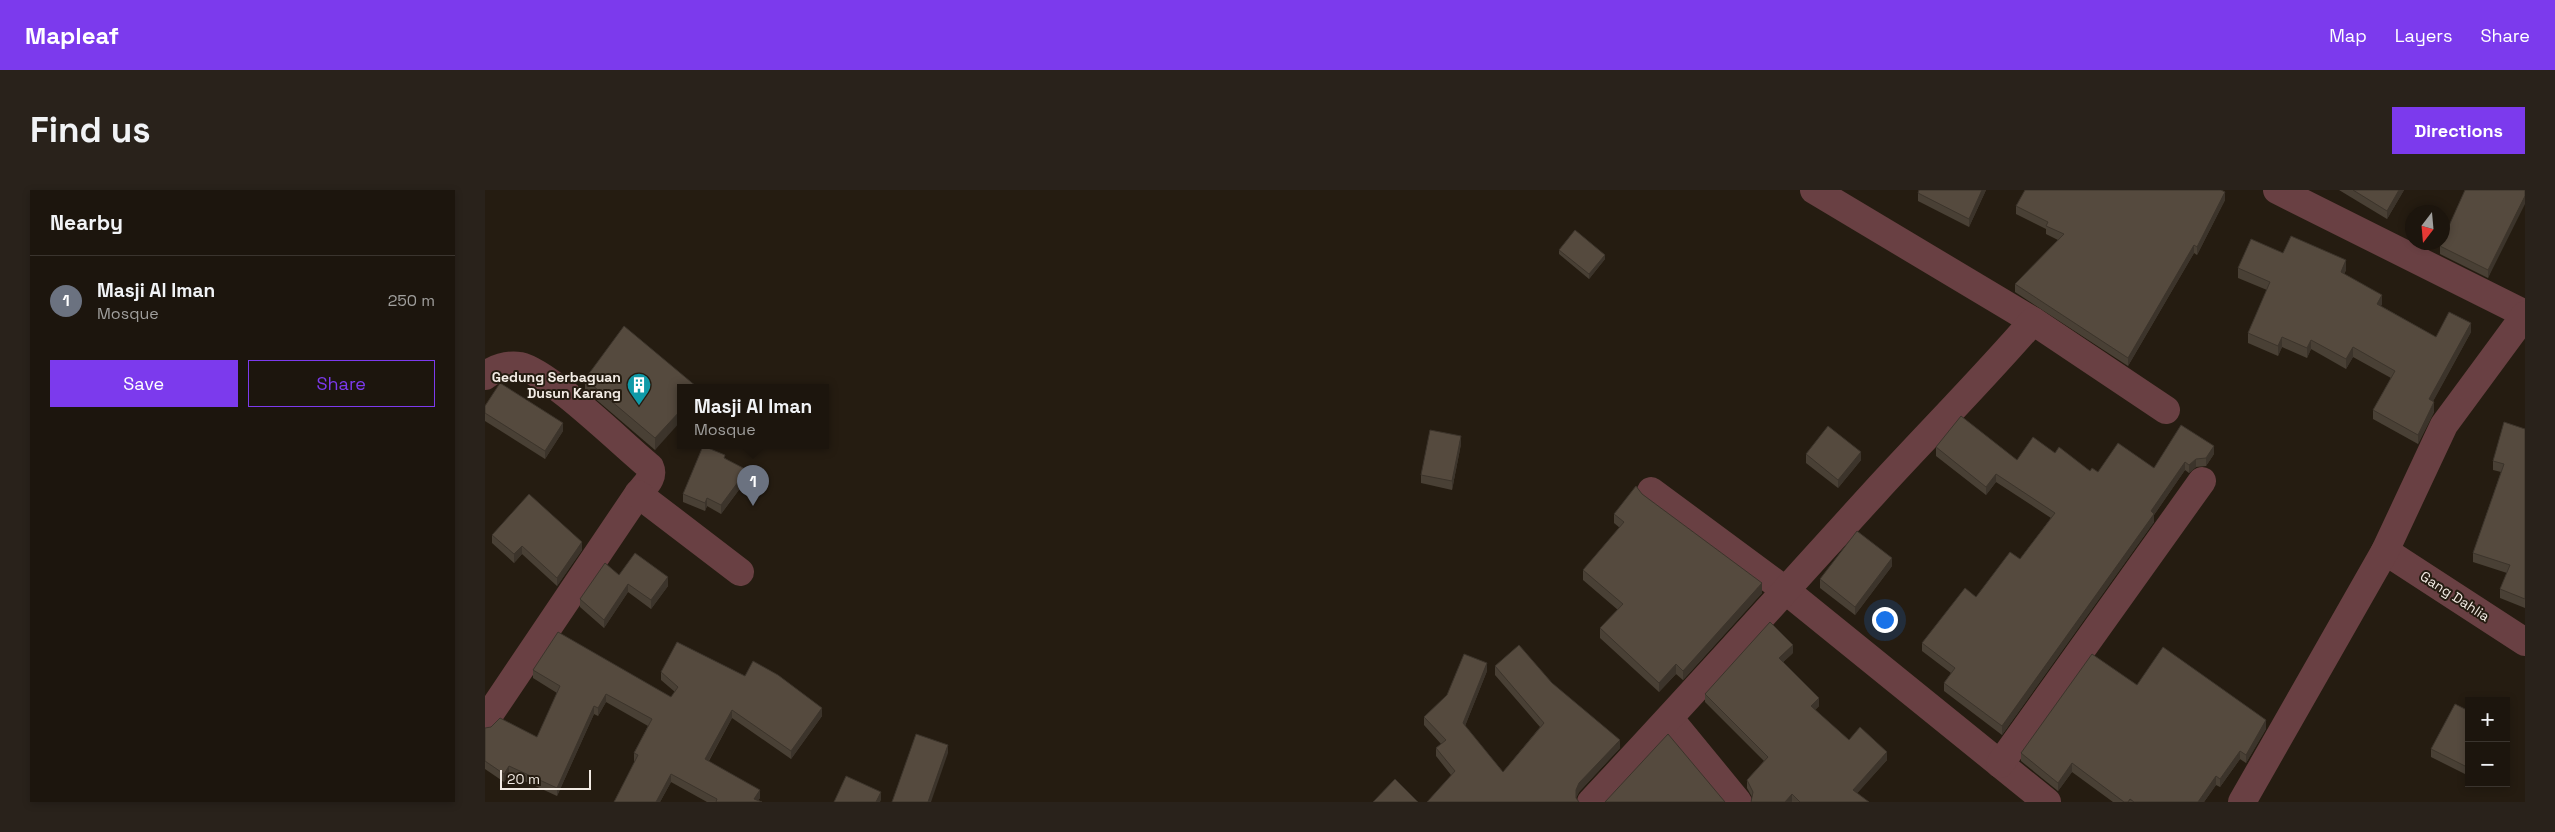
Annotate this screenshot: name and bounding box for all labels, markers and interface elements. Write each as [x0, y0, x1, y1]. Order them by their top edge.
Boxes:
text: Mapleaf [25, 20, 119, 51]
text: Map [2329, 24, 2367, 47]
text: Layers [2395, 24, 2452, 47]
text: Share [2480, 24, 2530, 47]
button: Directions [2392, 107, 2525, 154]
text: Find us [30, 108, 151, 152]
north arrow [2405, 205, 2450, 250]
text: Nearby [50, 209, 123, 236]
text: Masji Al Iman [97, 278, 215, 303]
text: 1 [62, 290, 70, 311]
text: 250 m [388, 290, 435, 311]
text: Mosque [97, 303, 159, 324]
button: Save [50, 360, 238, 407]
button: Share [248, 360, 435, 407]
place label: Gedung Serbaguan Dusun Karang [492, 368, 621, 402]
building icon: Gedung Serbaguan Dusun Karang [626, 372, 652, 406]
popup [677, 384, 829, 449]
text: Masji Al Iman [694, 394, 812, 419]
text: Mosque [694, 419, 756, 440]
pin: 1 [737, 465, 769, 506]
street label: Gang Dahlia [2417, 567, 2493, 625]
your location [1872, 607, 1898, 633]
map controls [2465, 697, 2510, 787]
button: + [2465, 697, 2510, 742]
button: − [2465, 742, 2510, 787]
scale bar [500, 767, 591, 790]
text: 20 m [507, 770, 540, 788]

